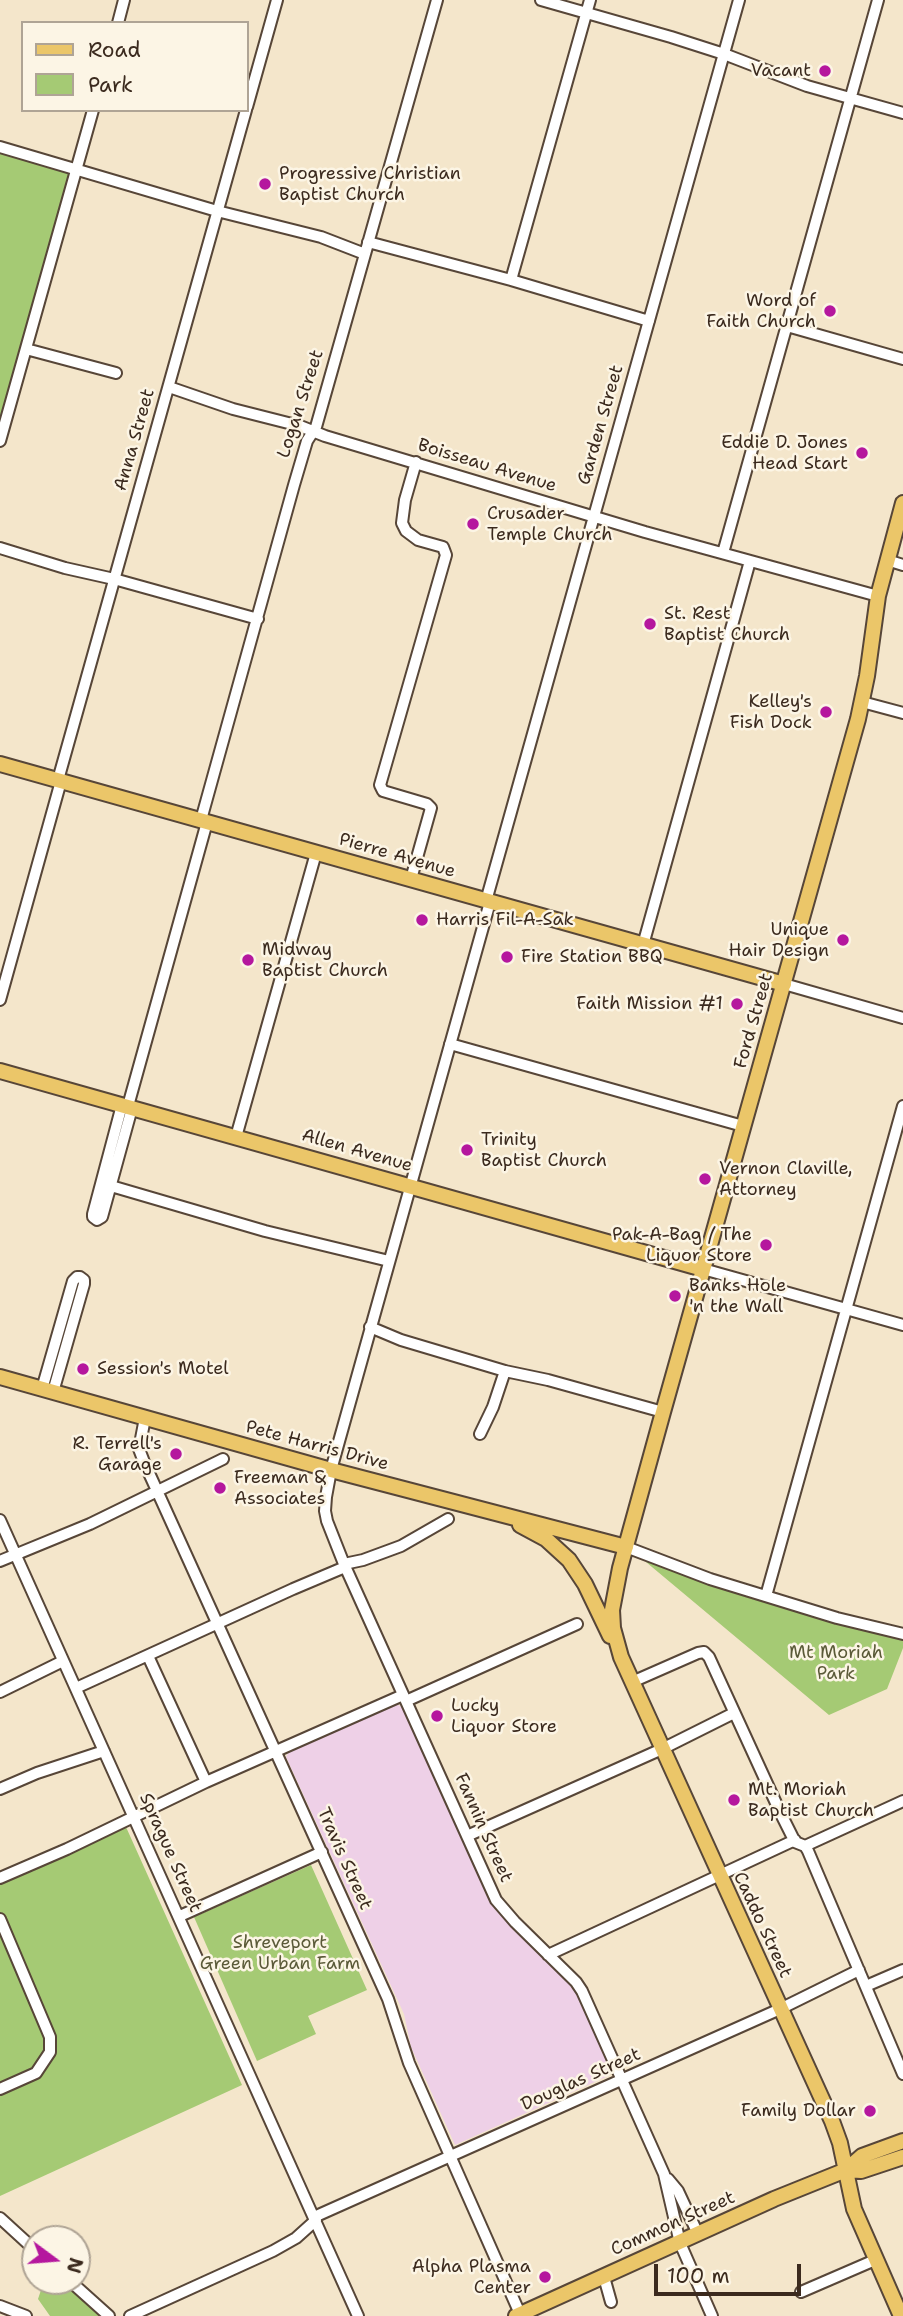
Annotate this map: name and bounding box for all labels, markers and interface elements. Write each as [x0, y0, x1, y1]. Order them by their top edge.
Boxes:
legend [21, 21, 248, 112]
text: Road [88, 36, 141, 64]
place label: Vacant [751, 60, 811, 82]
marker: Vacant [817, 63, 833, 79]
text: Park [88, 71, 133, 99]
place label: Progressive Christian Baptist Church [279, 163, 461, 206]
marker: Progressive Christian Baptist Church [257, 176, 273, 192]
place label: Word of Faith Church [706, 290, 816, 332]
marker: Word of Faith Church [822, 303, 838, 319]
street label: Logan Street [273, 347, 329, 461]
street label: Garden Street [574, 363, 628, 487]
street label: Anna Street [110, 386, 160, 494]
place label: Eddie D. Jones Head Start [721, 432, 848, 474]
street label: Boisseau Avenue [415, 435, 559, 497]
marker: Eddie D. Jones Head Start [854, 445, 870, 461]
place label: Crusader Temple Church [487, 503, 613, 546]
marker: Crusader Temple Church [465, 516, 481, 532]
place label: St. Rest Baptist Church [664, 603, 790, 646]
marker: St. Rest Baptist Church [642, 616, 658, 632]
place label: Kelley's Fish Dock [730, 691, 812, 734]
marker: Kelley's Fish Dock [818, 704, 834, 720]
street label: Pierre Avenue [336, 829, 458, 883]
place label: Harris Fil-A-Sak [436, 909, 574, 931]
marker: Harris Fil-A-Sak [414, 912, 430, 928]
place label: Unique Hair Design [729, 919, 829, 962]
marker: Unique Hair Design [835, 932, 851, 948]
place label: Midway Baptist Church [262, 939, 388, 982]
place label: Fire Station BBQ [521, 946, 663, 968]
marker: Fire Station BBQ [499, 949, 515, 965]
marker: Midway Baptist Church [240, 952, 256, 968]
street label: Ford Street [730, 971, 778, 1071]
place label: Faith Mission #1 [576, 993, 723, 1015]
marker: Faith Mission #1 [729, 996, 745, 1012]
street label: Allen Avenue [299, 1125, 415, 1177]
place label: Trinity Baptist Church [481, 1129, 607, 1172]
marker: Trinity Baptist Church [459, 1142, 475, 1158]
place label: Vernon Claville, Attorney [719, 1158, 853, 1200]
marker: Vernon Claville, Attorney [697, 1171, 713, 1187]
place label: Pak-A-Bag / The Liquor Store [612, 1224, 752, 1266]
marker: Pak-A-Bag / The Liquor Store [758, 1237, 774, 1253]
place label: Banks Hole 'n the Wall [689, 1275, 786, 1318]
marker: Banks Hole 'n the Wall [667, 1288, 683, 1304]
place label: Session's Motel [97, 1358, 229, 1380]
marker: Session's Motel [75, 1361, 91, 1377]
street label: Pete Harris Drive [243, 1417, 391, 1475]
place label: R. Terrell's Garage [73, 1433, 162, 1476]
marker: R. Terrell's Garage [168, 1446, 184, 1462]
place label: Freeman & Associates [234, 1467, 326, 1510]
marker: Freeman & Associates [212, 1480, 228, 1496]
park label: Mt Moriah Park [789, 1642, 883, 1684]
place label: Lucky Liquor Store [451, 1695, 557, 1738]
marker: Lucky Liquor Store [429, 1708, 445, 1724]
street label: Fannin Street [449, 1770, 517, 1886]
place label: Mt. Moriah Baptist Church [748, 1779, 874, 1822]
street label: Sprague Street [134, 1790, 206, 1916]
marker: Mt. Moriah Baptist Church [726, 1792, 742, 1808]
street label: Travis Street [312, 1805, 376, 1913]
street label: Caddo Street [728, 1869, 796, 1981]
park label: Shreveport Green Urban Farm [200, 1932, 360, 1974]
street label: Douglas Street [518, 2044, 644, 2116]
place label: Family Dollar [741, 2100, 856, 2122]
marker: Family Dollar [862, 2103, 878, 2119]
street label: Common Street [608, 2187, 738, 2261]
north arrow [21, 2225, 91, 2295]
scale bar [658, 2250, 805, 2294]
text: N [61, 2255, 89, 2276]
place label: Alpha Plasma Center [412, 2256, 531, 2298]
text: 100 m [667, 2262, 730, 2290]
marker: Alpha Plasma Center [537, 2269, 553, 2285]

